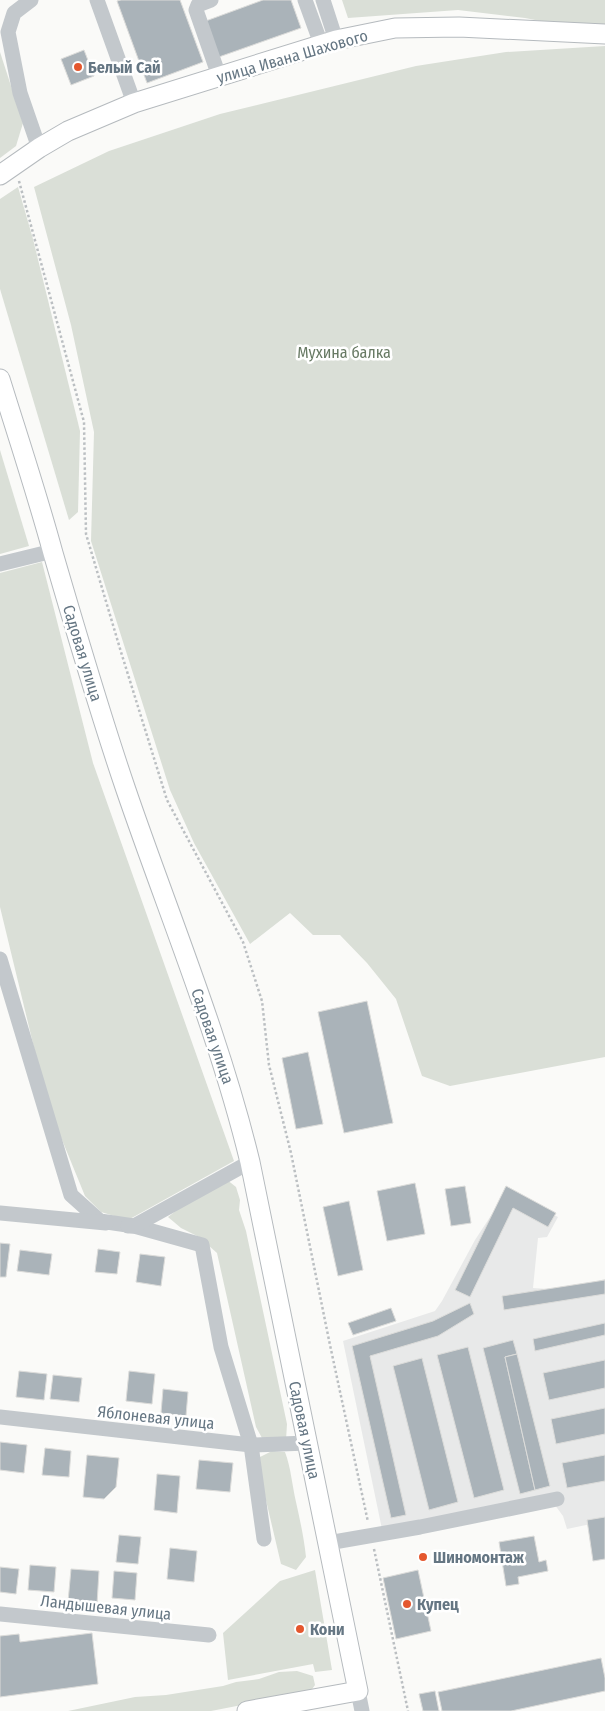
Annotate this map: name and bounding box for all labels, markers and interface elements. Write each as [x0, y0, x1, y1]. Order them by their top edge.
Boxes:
street label: улица Ивана Шахового [214, 26, 370, 87]
place label: Белый Сай [88, 58, 161, 77]
marker: Белый Сай [72, 61, 84, 73]
park label: Мухина балка [297, 343, 391, 362]
street label: Садовая улица [59, 603, 106, 704]
street label: Садовая улица [187, 986, 238, 1087]
street label: Садовая улица [285, 1379, 324, 1481]
street label: Яблоневая улица [97, 1402, 216, 1433]
place label: Шиномонтаж [433, 1548, 524, 1567]
marker: Шиномонтаж [417, 1551, 429, 1563]
street label: Ландышевая улица [40, 1591, 172, 1624]
place label: Купец [417, 1595, 459, 1614]
marker: Купец [401, 1598, 413, 1610]
place label: Кони [310, 1620, 344, 1639]
marker: Кони [294, 1623, 306, 1635]

